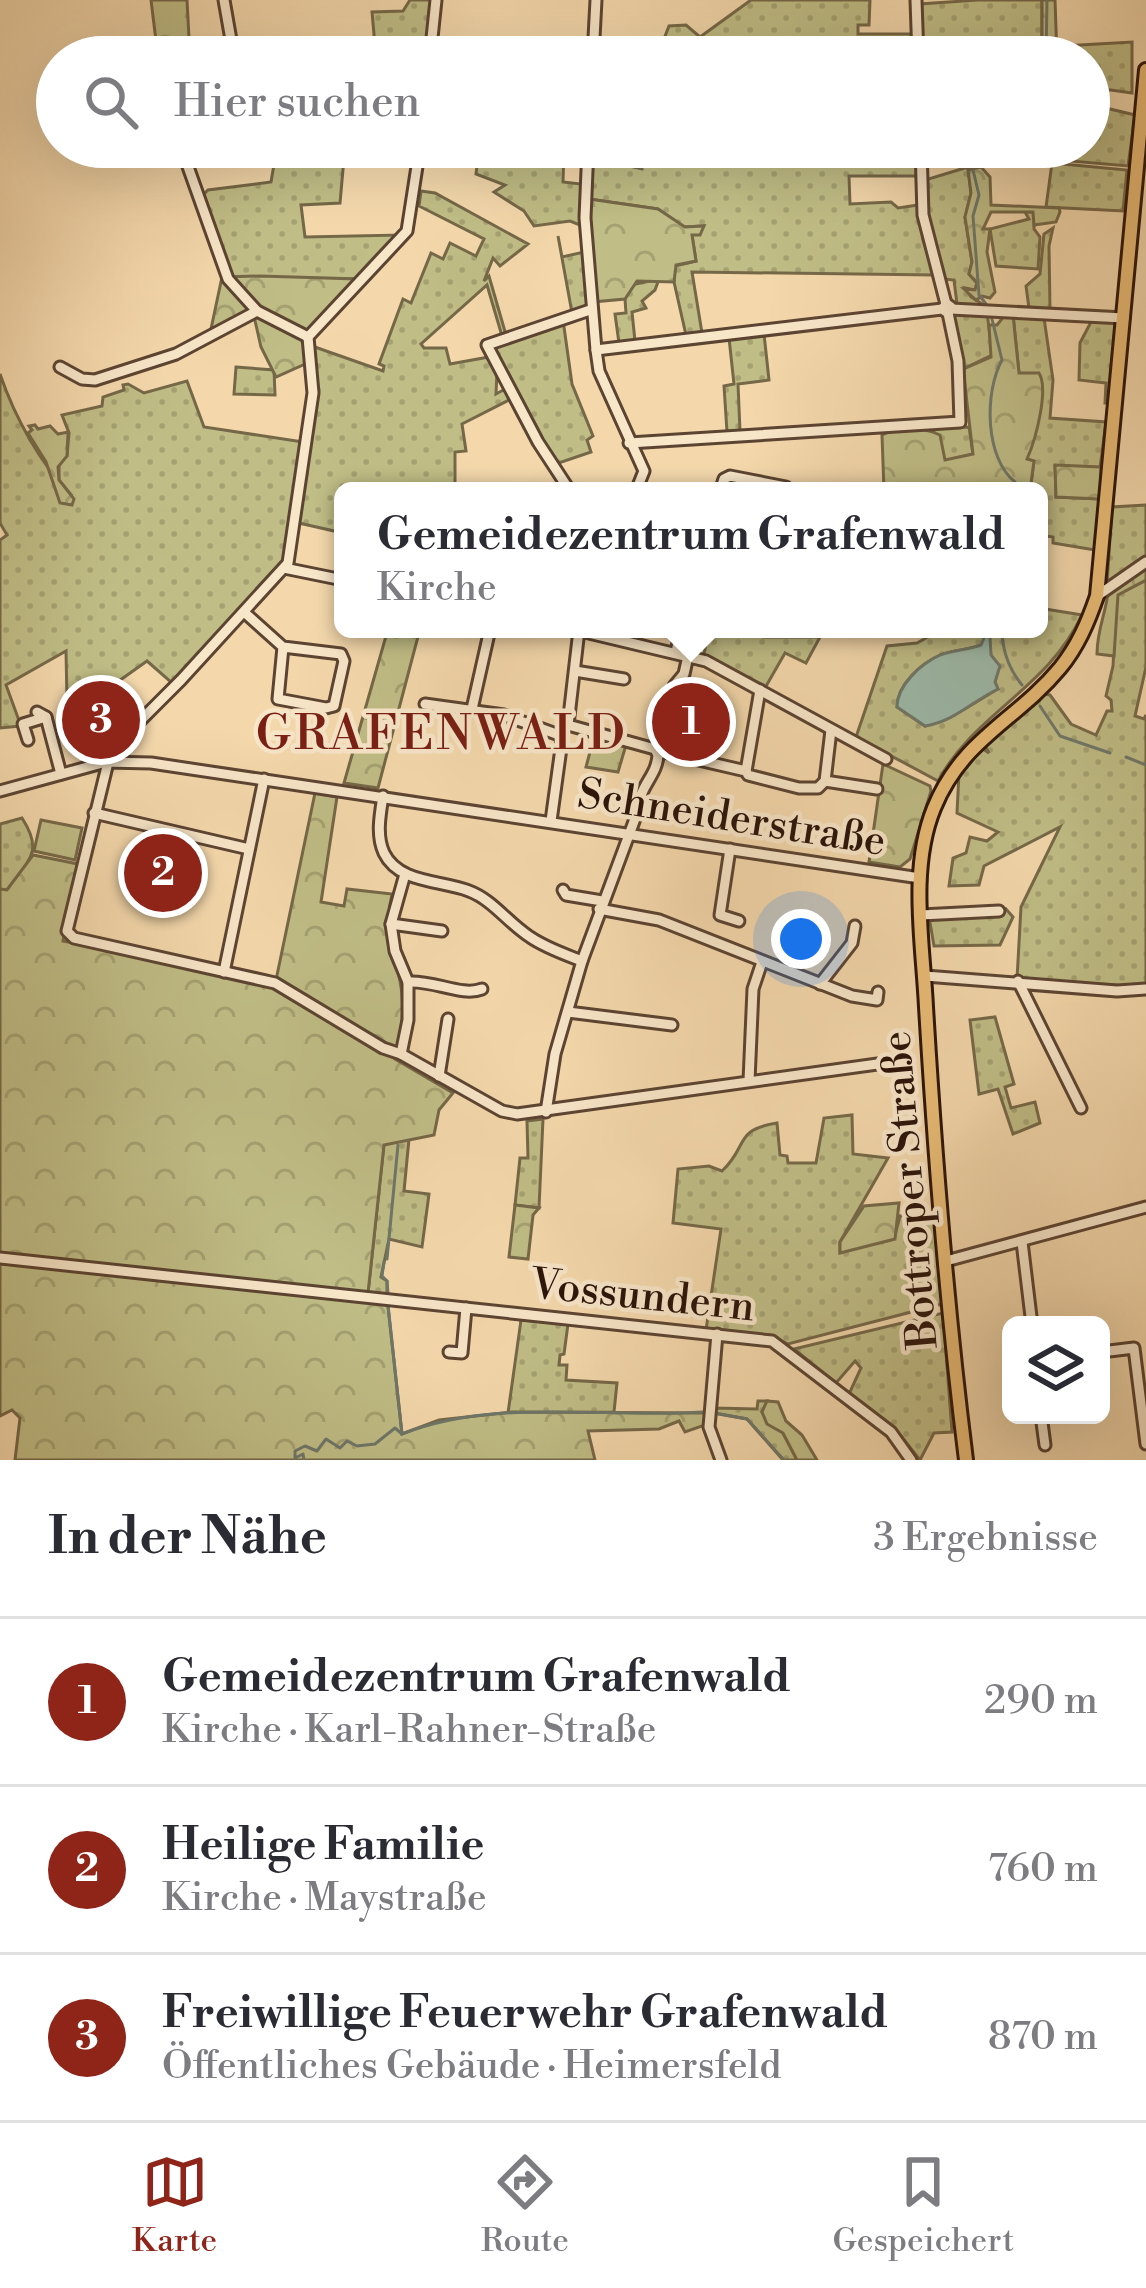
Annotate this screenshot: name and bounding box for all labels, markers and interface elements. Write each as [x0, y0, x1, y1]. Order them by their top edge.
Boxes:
search box [36, 36, 1110, 168]
icon: search [78, 69, 144, 135]
text: Hier suchen [174, 74, 420, 131]
popup [334, 482, 1048, 638]
text: Gemeidezentrum Grafenwald [377, 507, 1005, 564]
text: Kirche [377, 564, 497, 613]
pin: 3 [62, 675, 140, 765]
pin: 1 [652, 677, 730, 767]
district label: GRAFENWALD [256, 705, 628, 765]
street label: Schneiderstraße [574, 768, 889, 869]
pin: 2 [124, 828, 202, 918]
your location [771, 909, 831, 969]
street label: Bottroper Straße [870, 1029, 951, 1352]
street label: Vossundern [527, 1258, 757, 1335]
map controls [1002, 1316, 1110, 1424]
button: layers [1002, 1316, 1110, 1424]
text: In der Nähe [48, 1506, 327, 1570]
text: 3 Ergebnisse [873, 1514, 1098, 1563]
text: Gemeidezentrum Grafenwald [162, 1649, 791, 1706]
text: 1 [78, 1677, 96, 1726]
text: 290 m [984, 1677, 1098, 1726]
text: Kirche · Karl-Rahner-Straße [162, 1706, 656, 1755]
text: Heilige Familie [162, 1817, 484, 1874]
text: 2 [75, 1845, 99, 1894]
text: 760 m [988, 1845, 1098, 1894]
text: Kirche · Maystraße [162, 1874, 487, 1923]
text: Freiwillige Feuerwehr Grafenwald [162, 1985, 888, 2042]
text: 3 [75, 2013, 99, 2062]
text: 870 m [988, 2013, 1098, 2062]
text: Öffentliches Gebäude · Heimersfeld [162, 2042, 781, 2091]
tab: Karte [132, 2149, 217, 2262]
tab: Route [481, 2149, 569, 2262]
tab: Gespeichert [832, 2149, 1014, 2262]

